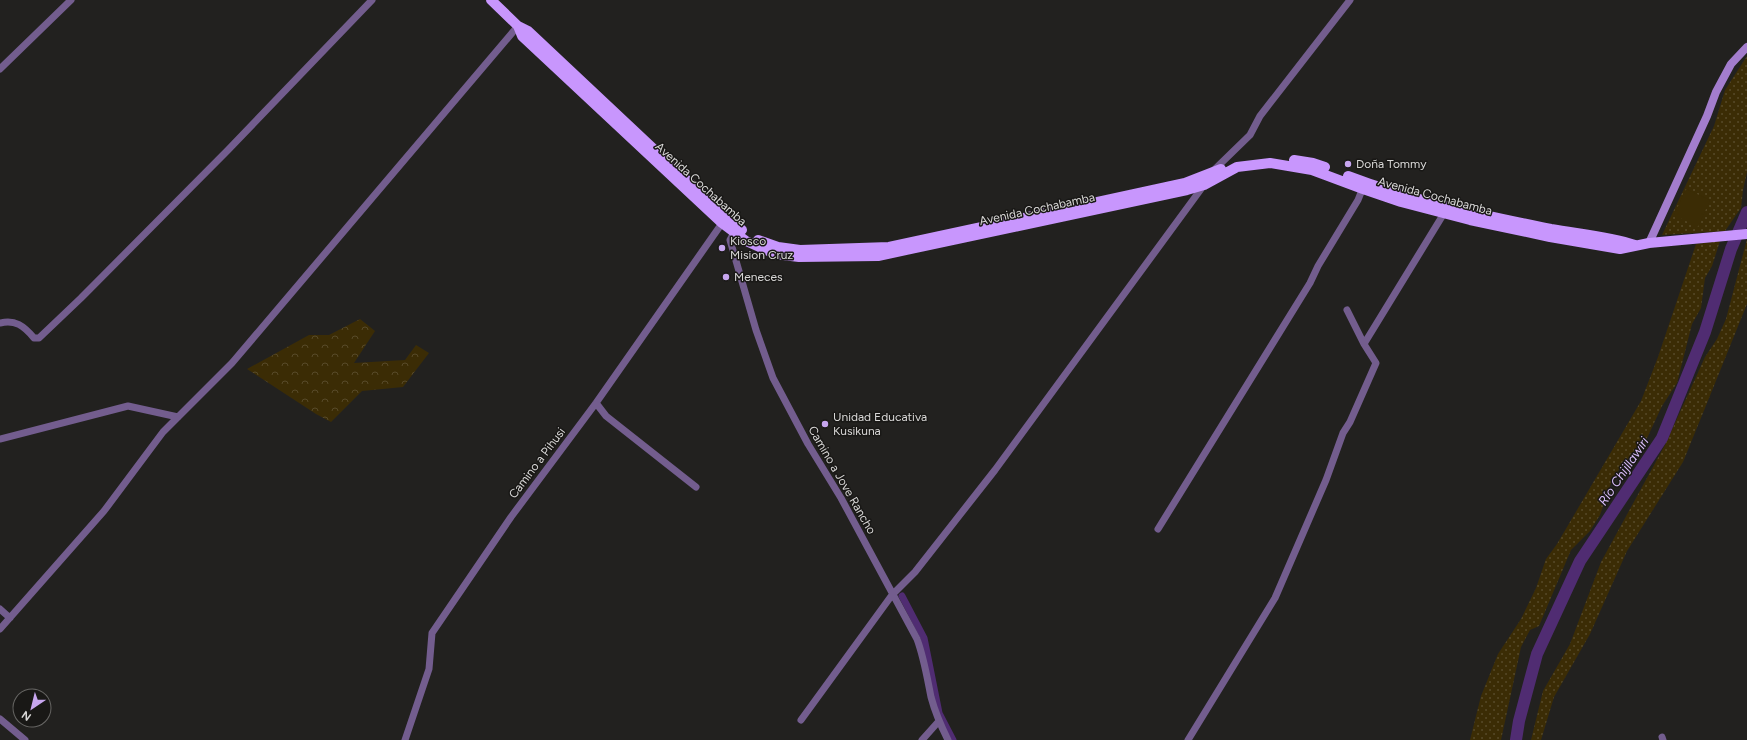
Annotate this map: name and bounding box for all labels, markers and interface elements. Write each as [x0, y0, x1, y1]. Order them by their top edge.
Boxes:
street label: Avenida Cochabamba [653, 139, 749, 229]
place label: Doña Tommy [1356, 157, 1427, 171]
marker: Doña Tommy [1343, 159, 1353, 169]
street label: Avenida Cochabamba [1376, 174, 1494, 218]
street label: Avenida Cochabamba [978, 190, 1096, 228]
place label: Kiosco Mision Cruz [730, 234, 793, 262]
marker: Kiosco Mision Cruz [717, 243, 727, 253]
place label: Meneces [734, 270, 783, 284]
marker: Meneces [721, 272, 731, 282]
place label: Unidad Educativa Kusikuna [833, 410, 927, 438]
marker: Unidad Educativa Kusikuna [820, 419, 830, 429]
street label: Camino a Jove Rancho [805, 423, 879, 537]
street label: Camino a Pihusi [506, 425, 568, 501]
water label: Río Chijllawiri [1595, 434, 1652, 508]
north arrow [12, 688, 52, 728]
text: N [19, 708, 34, 724]

